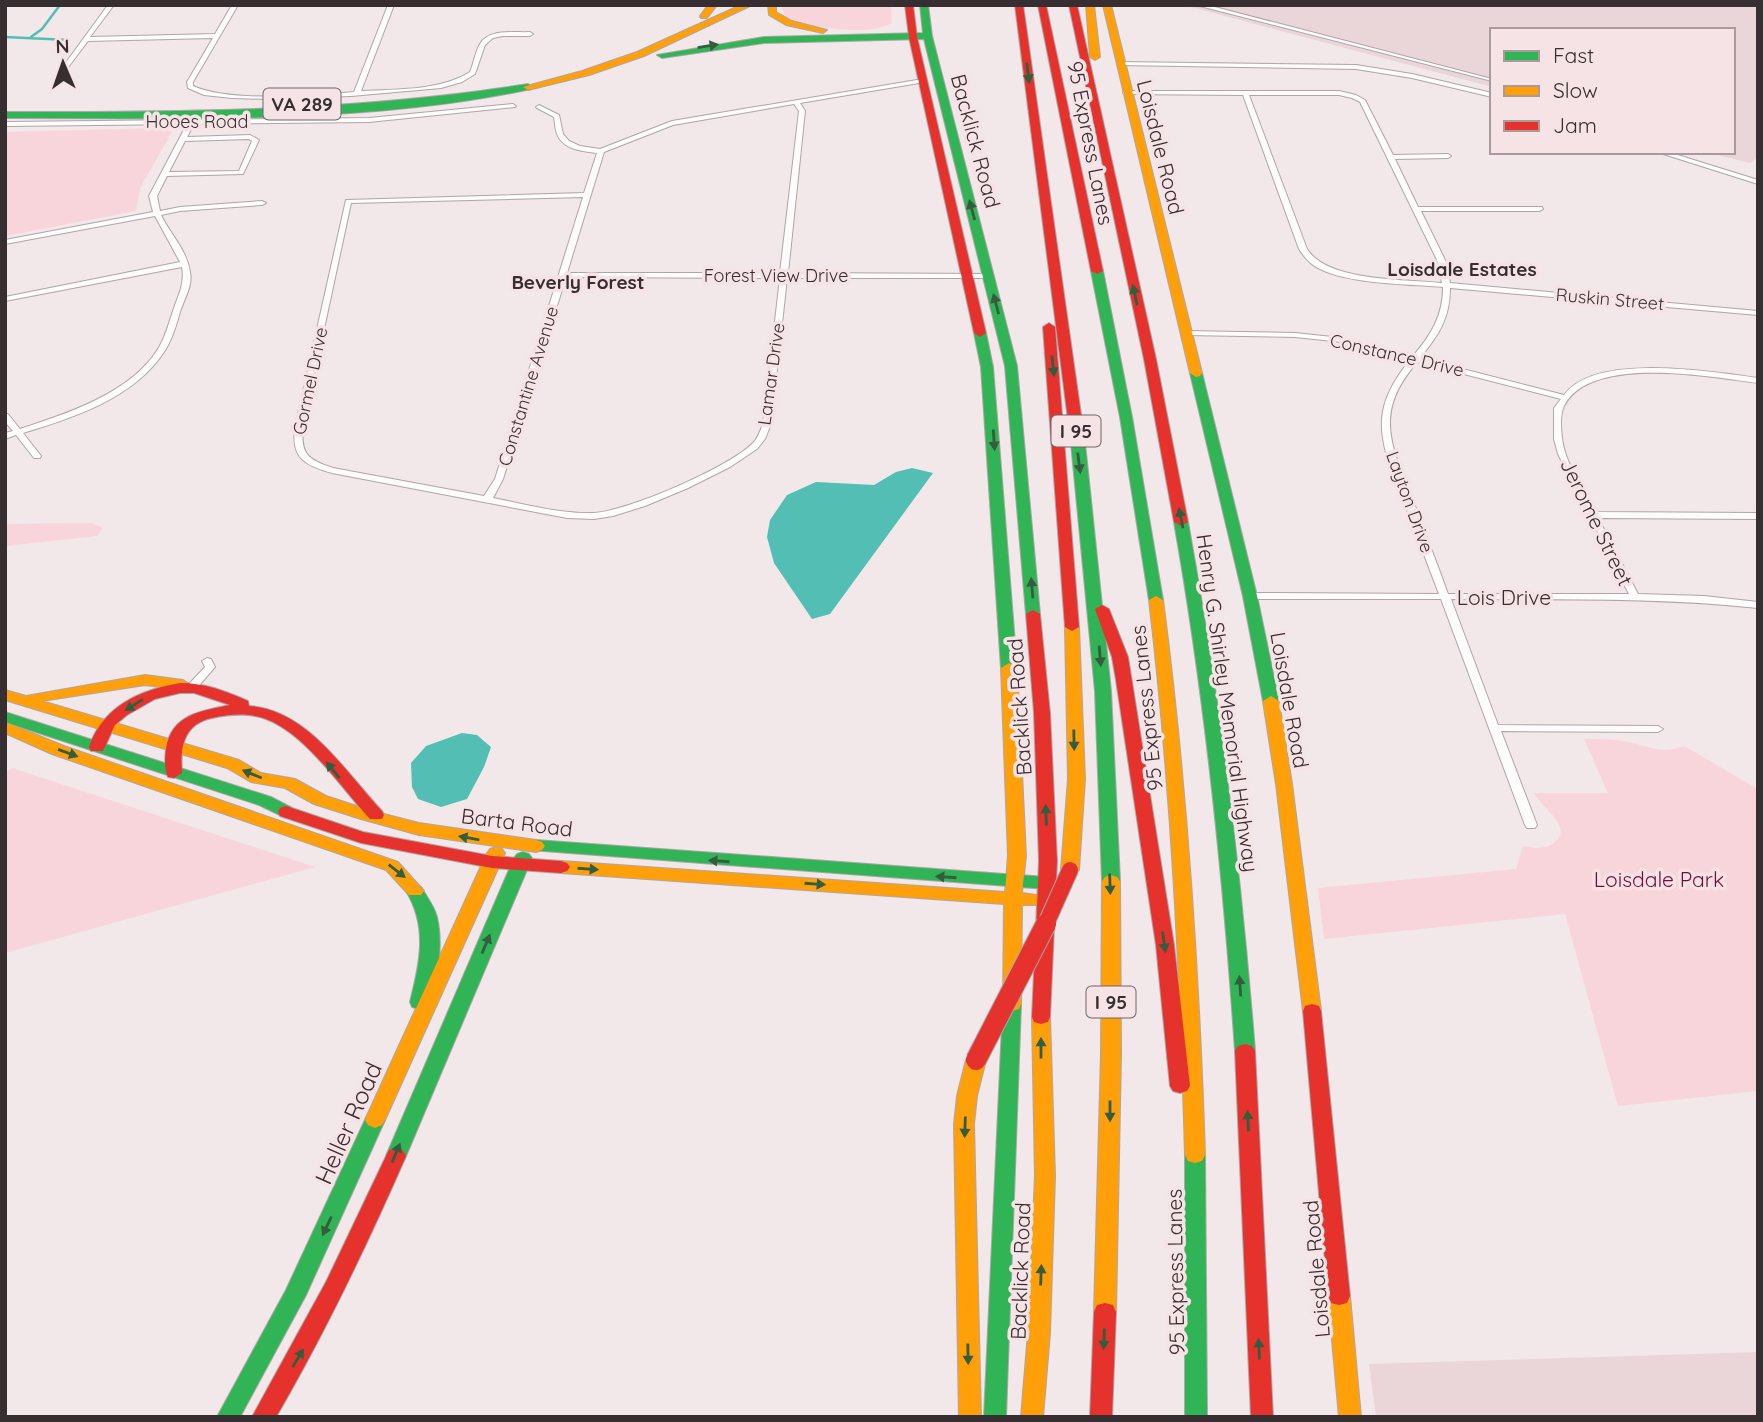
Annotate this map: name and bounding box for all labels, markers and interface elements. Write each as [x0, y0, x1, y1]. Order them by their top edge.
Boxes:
north arrow [28, 28, 98, 98]
legend [1490, 28, 1735, 154]
text: N [55, 34, 70, 58]
one-way arrow [697, 40, 719, 51]
text: Fast [1553, 42, 1594, 68]
street label: 95 Express Lanes [1062, 59, 1120, 227]
one-way arrow [1022, 62, 1033, 84]
street label: Backlick Road [946, 71, 1006, 211]
street label: Loisdale Road [1132, 77, 1190, 217]
text: Slow [1553, 77, 1598, 103]
road number: VA 289 [264, 88, 340, 120]
street label: Hooes Road [146, 110, 248, 133]
text: Jam [1553, 112, 1597, 138]
one-way arrow [966, 198, 977, 220]
district label: Loisdale Estates [1387, 257, 1537, 281]
street label: Forest View Drive [704, 264, 848, 287]
district label: Beverly Forest [511, 270, 645, 294]
street label: Ruskin Street [1555, 283, 1665, 315]
one-way arrow [1129, 284, 1140, 306]
one-way arrow [991, 293, 1001, 314]
street label: Constantine Avenue [493, 303, 563, 469]
street label: Lamar Drive [752, 321, 790, 427]
street label: Gormel Drive [287, 325, 333, 437]
street label: Constance Drive [1328, 328, 1466, 382]
one-way arrow [1047, 356, 1058, 378]
road number: I 95 [1052, 416, 1100, 446]
one-way arrow [989, 429, 1000, 451]
street label: Layton Drive [1381, 448, 1439, 556]
one-way arrow [1074, 452, 1085, 474]
street label: Jerome Street [1555, 454, 1639, 590]
one-way arrow [1175, 507, 1186, 529]
street label: Henry G. Shirley Memorial Highway [1191, 532, 1265, 874]
one-way arrow [1026, 577, 1037, 599]
street label: Lois Drive [1457, 584, 1551, 610]
street label: 95 Express Lanes [1124, 624, 1168, 792]
street label: Loisdale Road [1265, 630, 1315, 770]
street label: Backlick Road [1001, 637, 1037, 777]
one-way arrow [1095, 646, 1106, 668]
one-way arrow [124, 698, 143, 711]
one-way arrow [1069, 729, 1080, 751]
one-way arrow [58, 748, 79, 759]
one-way arrow [326, 761, 341, 778]
one-way arrow [241, 768, 262, 779]
street label: Barta Road [460, 802, 574, 842]
one-way arrow [1041, 804, 1052, 826]
one-way arrow [458, 832, 480, 843]
one-way arrow [708, 855, 730, 866]
one-way arrow [388, 864, 406, 878]
one-way arrow [577, 864, 599, 875]
park label: Loisdale Park [1594, 866, 1724, 892]
one-way arrow [935, 871, 957, 882]
one-way arrow [1105, 873, 1116, 895]
one-way arrow [804, 879, 826, 890]
one-way arrow [1159, 932, 1170, 954]
one-way arrow [480, 933, 491, 954]
one-way arrow [1234, 975, 1245, 997]
road number: I 95 [1086, 986, 1136, 1018]
one-way arrow [1035, 1037, 1047, 1059]
street label: Heller Road [308, 1057, 388, 1189]
one-way arrow [1105, 1100, 1116, 1122]
one-way arrow [1243, 1110, 1254, 1132]
one-way arrow [959, 1116, 970, 1138]
one-way arrow [390, 1143, 402, 1163]
street label: 95 Express Lanes [1161, 1189, 1189, 1355]
street label: Loisdale Road [1297, 1199, 1335, 1339]
street label: Backlick Road [1005, 1202, 1035, 1340]
one-way arrow [321, 1215, 332, 1236]
one-way arrow [1036, 1264, 1047, 1286]
one-way arrow [1098, 1328, 1109, 1350]
one-way arrow [1254, 1337, 1265, 1359]
one-way arrow [963, 1344, 974, 1366]
one-way arrow [292, 1349, 305, 1368]

